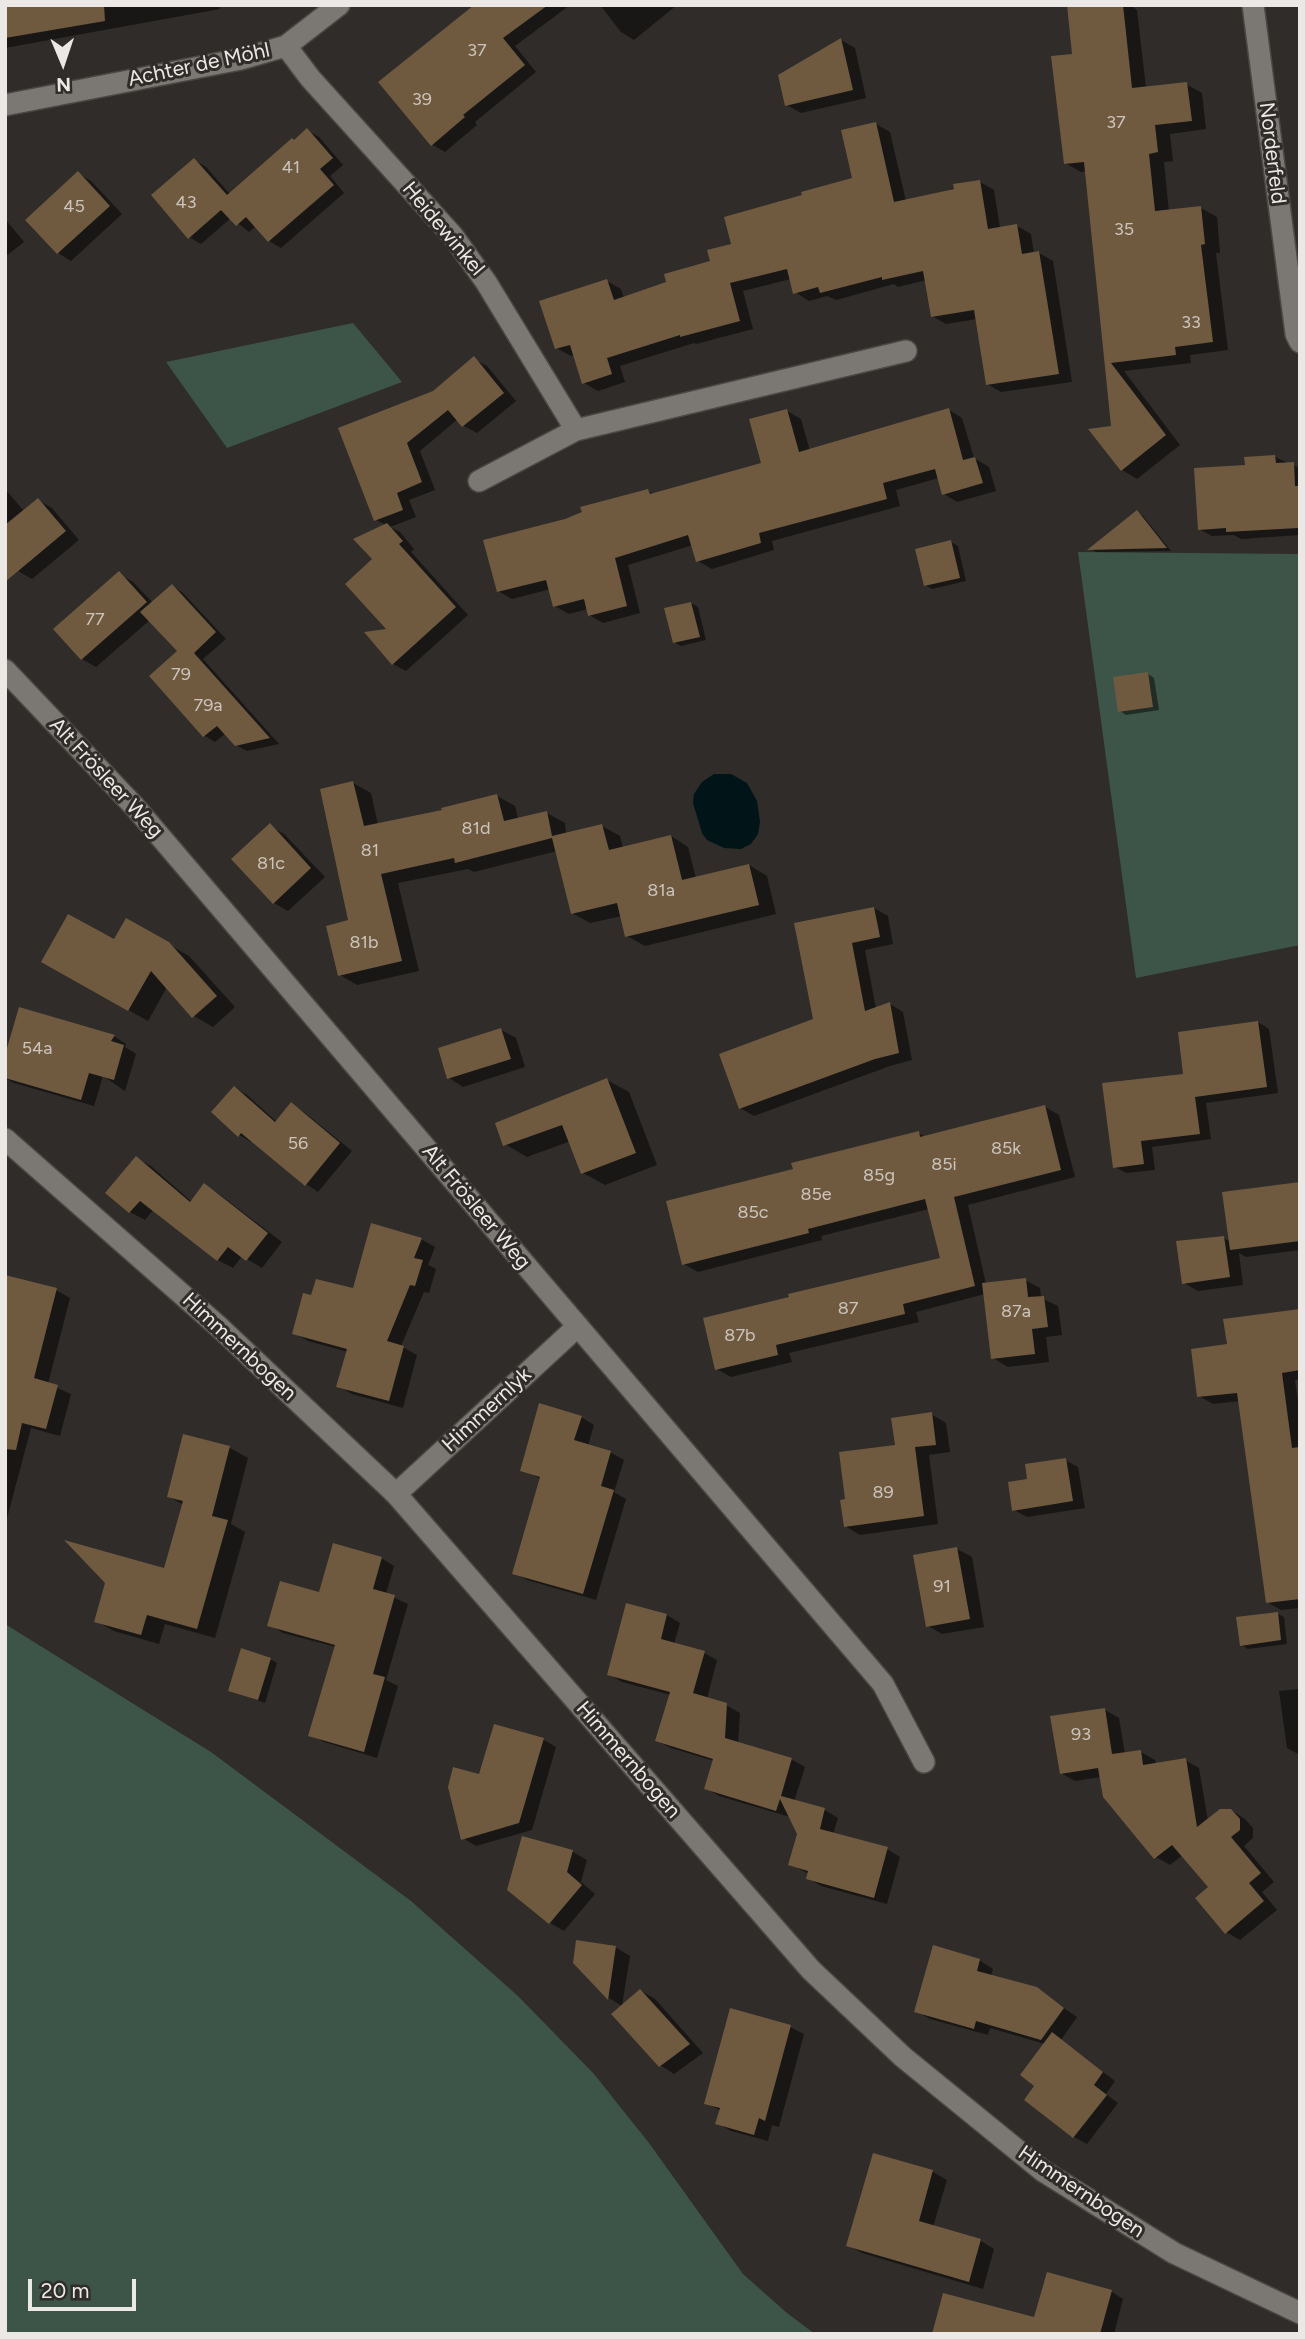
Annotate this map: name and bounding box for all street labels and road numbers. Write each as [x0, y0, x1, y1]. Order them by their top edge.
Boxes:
street label: Achter de Möhl [126, 38, 272, 92]
street label: Norderfeld [1253, 101, 1291, 205]
street label: Heidewinkel [396, 177, 490, 281]
street label: Alt Frösleer Weg [44, 713, 168, 843]
street label: Alt Frösleer Weg [416, 1139, 536, 1275]
street label: Himmernbogen [177, 1288, 301, 1406]
street label: Himmernlyk [437, 1362, 537, 1458]
street label: Himmernbogen [570, 1696, 686, 1824]
street label: Himmernbogen [1013, 2141, 1149, 2243]

